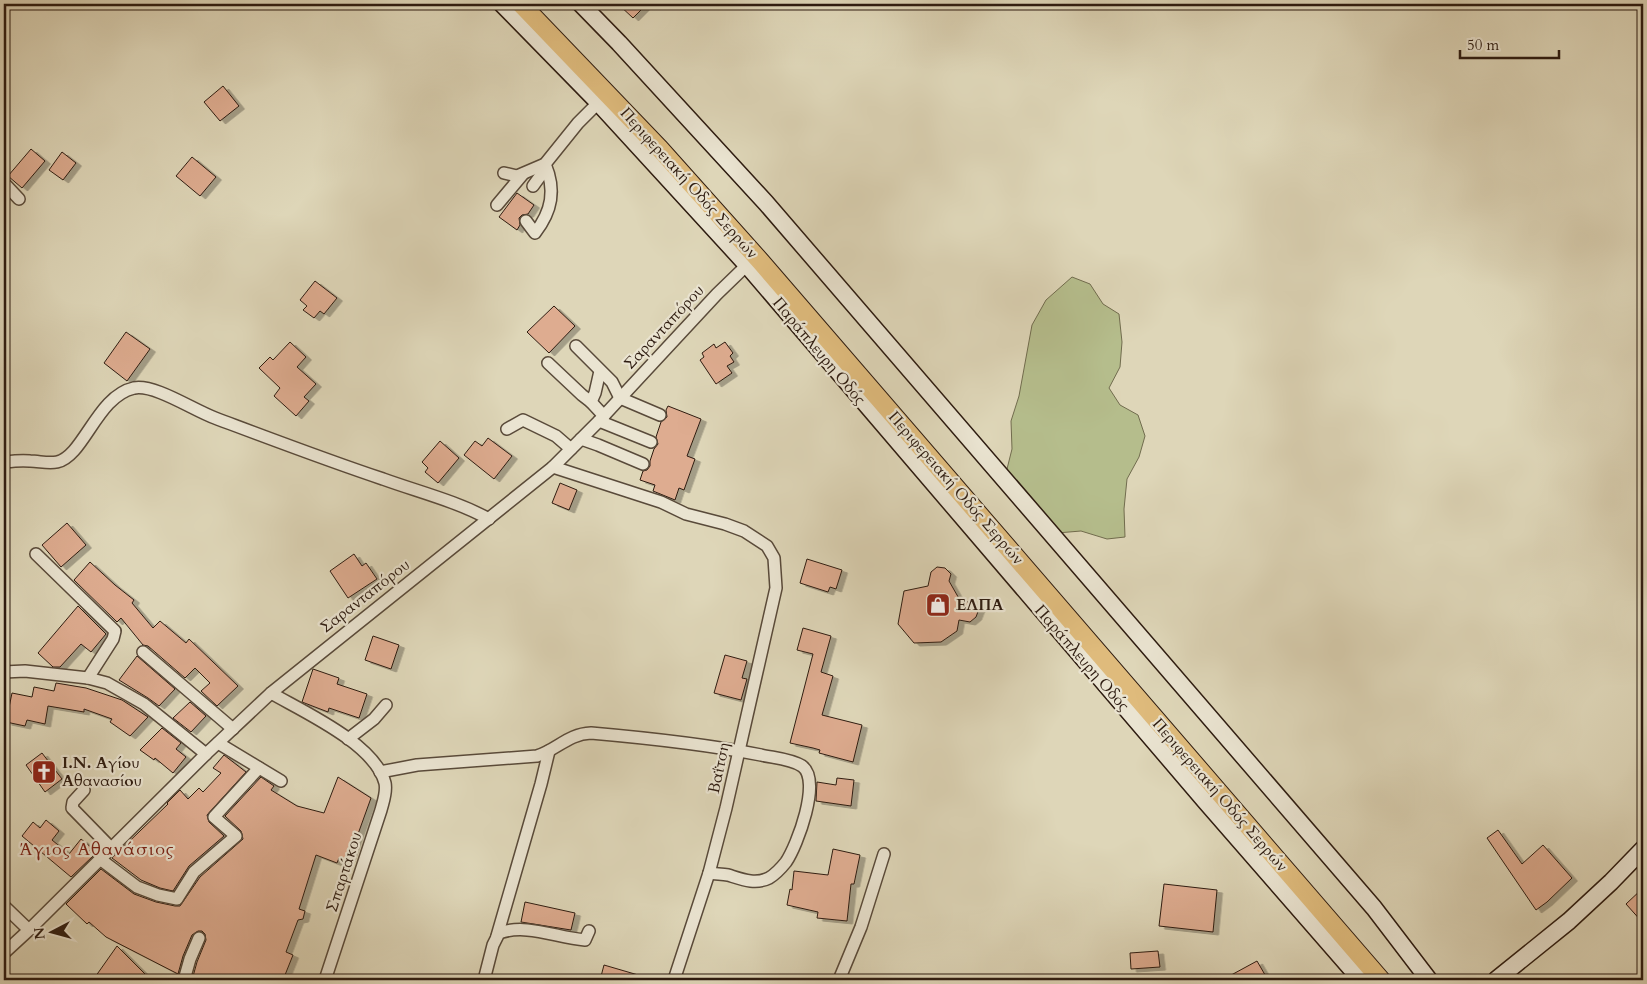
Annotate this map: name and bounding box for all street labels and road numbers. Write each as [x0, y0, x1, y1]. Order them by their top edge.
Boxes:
street label: Περιφερειακή Οδός Σερρών [615, 103, 763, 264]
street label: Σαρανταπόρου [619, 280, 709, 374]
street label: Παράπλευρη Οδός [767, 292, 871, 410]
street label: Περιφερειακή Οδός Σερρών [883, 407, 1029, 570]
street label: Σαρανταπόρου [316, 554, 414, 638]
street label: Παράπλευρη Οδός [1030, 600, 1135, 716]
street label: Περιφερειακή Οδός Σερρών [1147, 714, 1293, 877]
street label: Βαΐτση [703, 741, 735, 795]
street label: Σπαρτάκου [321, 829, 367, 915]

